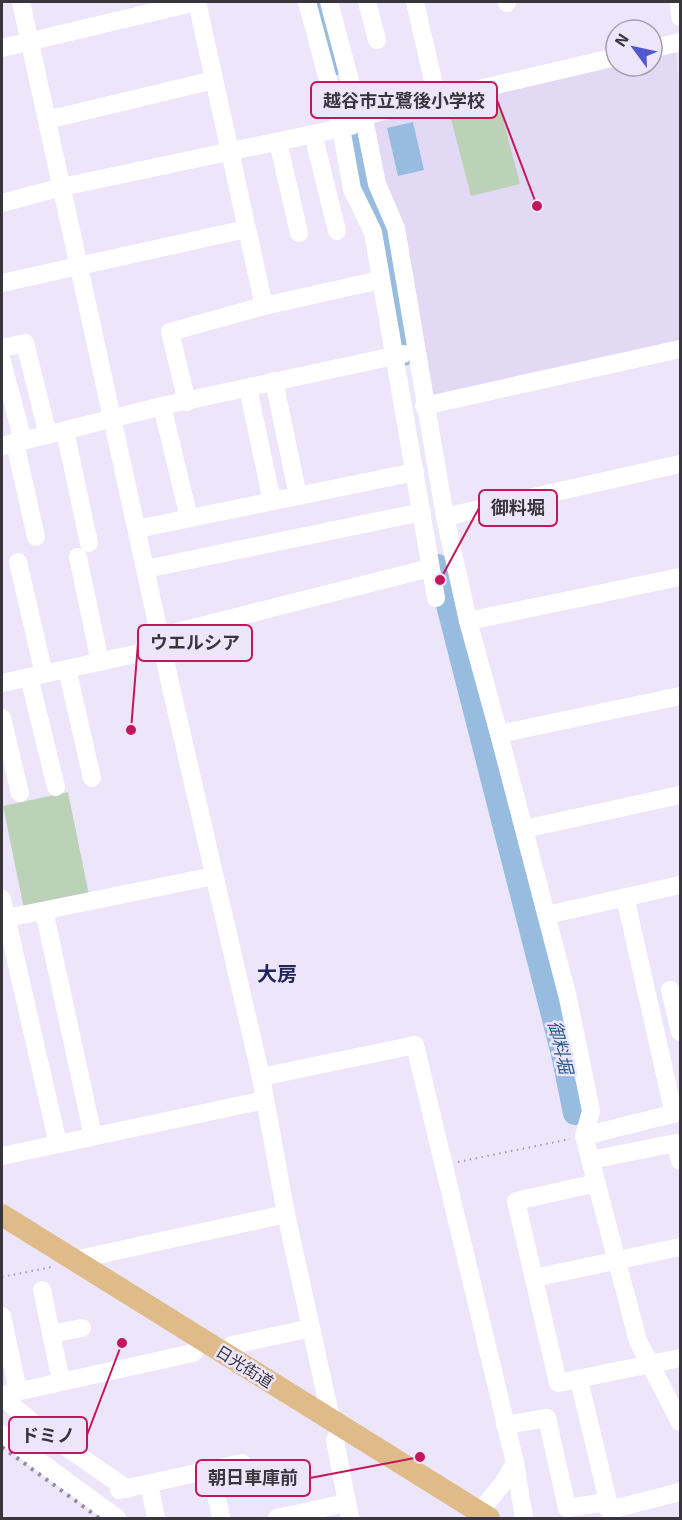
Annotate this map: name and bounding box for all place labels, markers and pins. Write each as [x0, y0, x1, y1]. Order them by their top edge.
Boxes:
callout: 越谷市立鷺後小学校 [311, 82, 497, 118]
callout: 御料堀 [479, 490, 557, 526]
callout: ウエルシア [138, 625, 252, 661]
callout: ドミノ [9, 1417, 87, 1453]
callout: 朝日車庫前 [196, 1460, 310, 1496]

